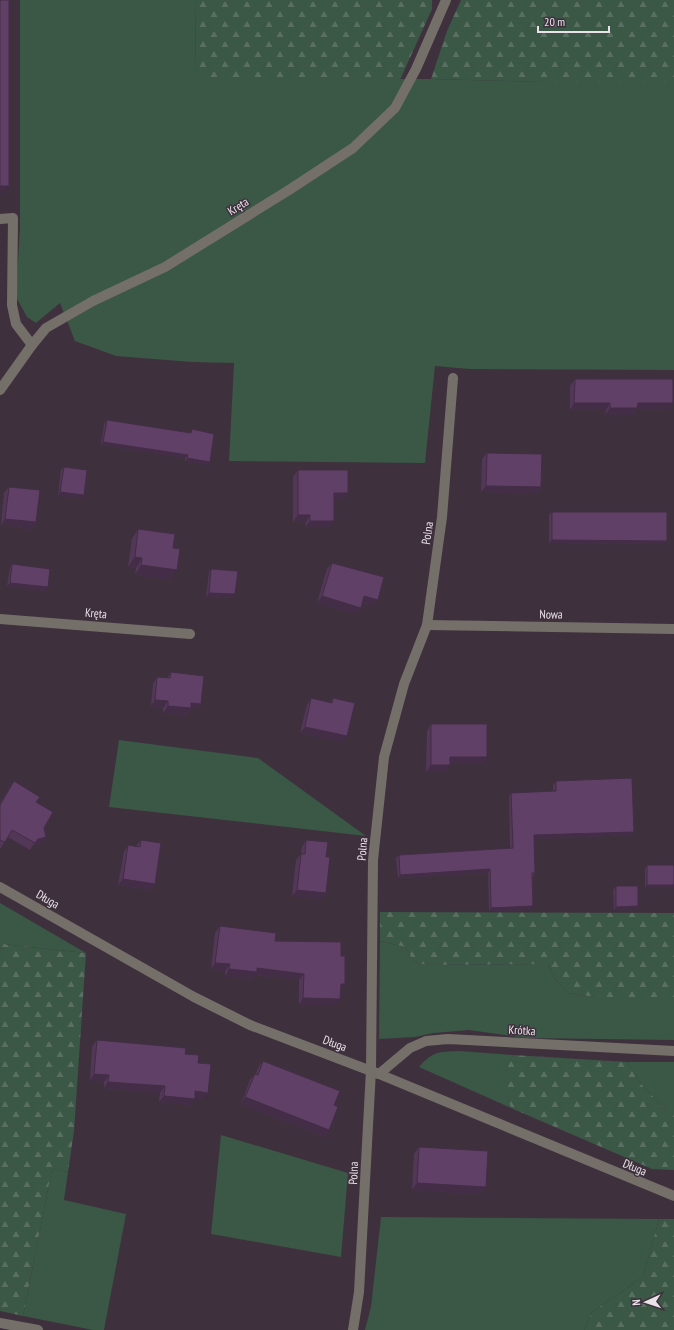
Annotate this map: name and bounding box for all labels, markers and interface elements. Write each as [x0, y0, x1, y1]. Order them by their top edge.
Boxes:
scale bar [538, 8, 609, 34]
text: 20 m [544, 14, 565, 29]
street label: Kręta [225, 194, 251, 218]
street label: Polna [418, 520, 436, 545]
street label: Kręta [84, 605, 108, 621]
street label: Nowa [539, 606, 563, 622]
street label: Polna [354, 837, 370, 861]
street label: Długa [34, 886, 62, 912]
street label: Krótka [508, 1022, 536, 1038]
street label: Długa [321, 1032, 349, 1054]
street label: Długa [621, 1155, 649, 1179]
street label: Polna [345, 1161, 361, 1185]
north arrow [626, 1282, 666, 1322]
text: N [629, 1299, 643, 1306]

